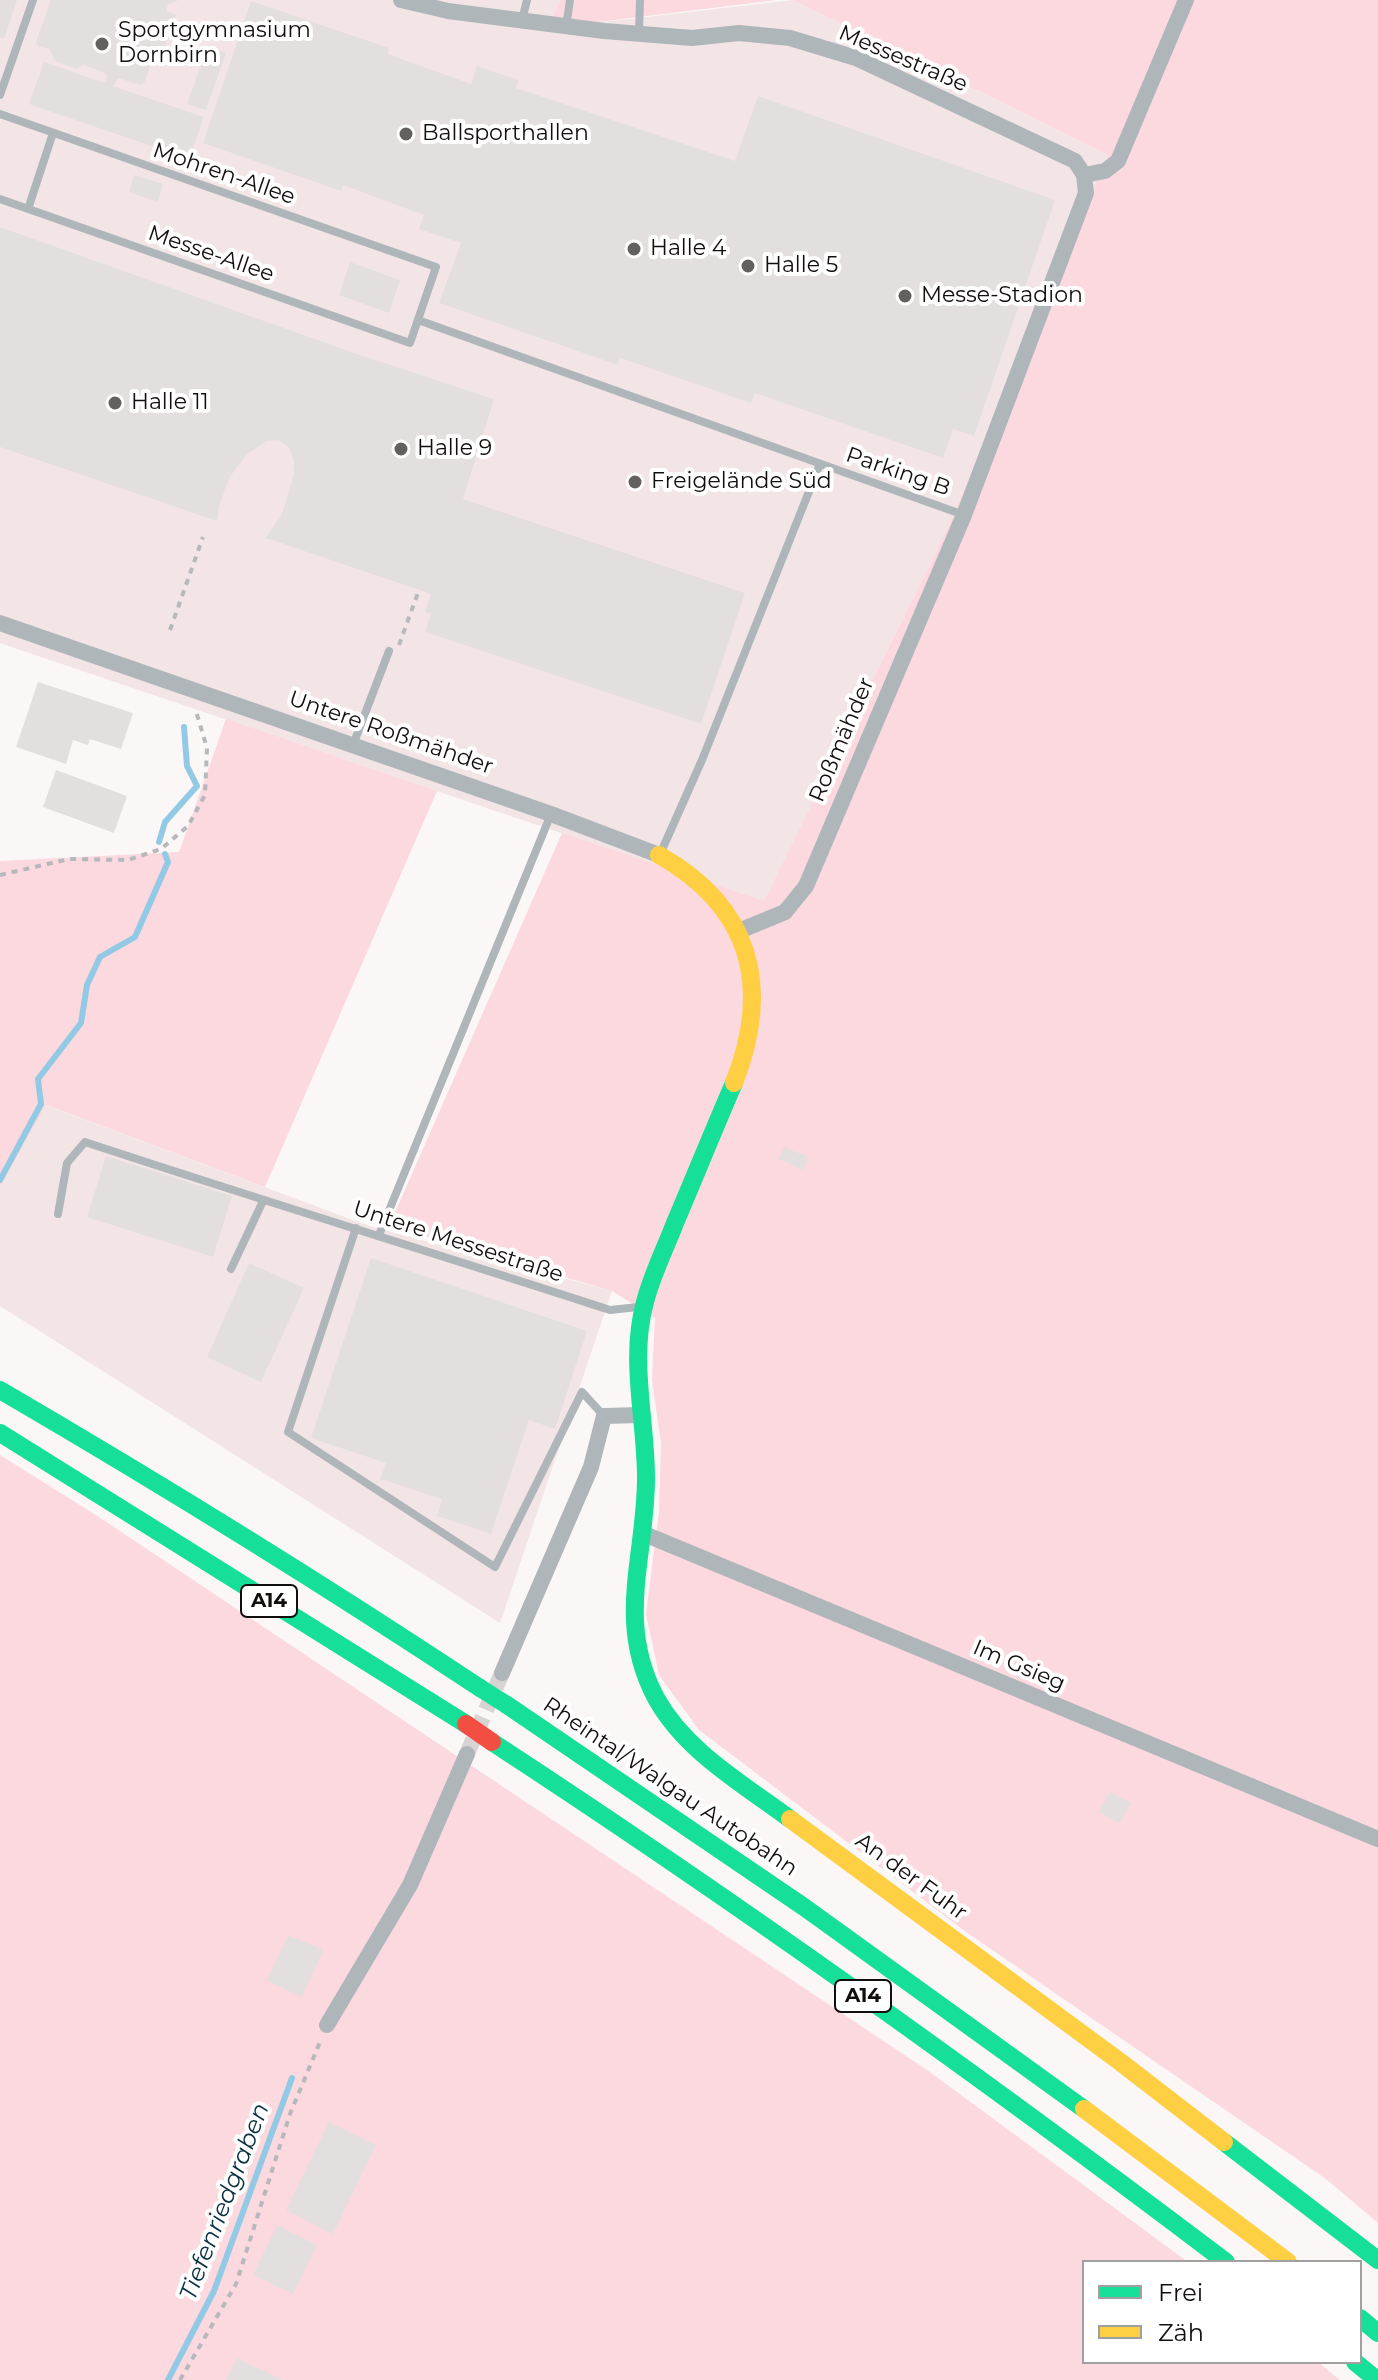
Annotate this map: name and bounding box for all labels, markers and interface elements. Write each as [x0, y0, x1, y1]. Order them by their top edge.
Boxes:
place label: Sportgymnasium Dornbirn [118, 18, 311, 70]
street label: Messestraße [835, 20, 971, 98]
marker: Sportgymnasium Dornbirn [93, 35, 111, 53]
place label: Ballsporthallen [422, 121, 589, 147]
marker: Ballsporthallen [397, 125, 415, 143]
street label: Mohren-Allee [149, 137, 299, 211]
street label: Messe-Allee [145, 220, 277, 288]
place label: Halle 4 [650, 236, 726, 262]
marker: Halle 4 [625, 240, 643, 258]
place label: Halle 5 [764, 253, 838, 279]
marker: Halle 5 [739, 257, 757, 275]
place label: Messe-Stadion [921, 283, 1083, 309]
marker: Messe-Stadion [896, 287, 914, 305]
place label: Halle 11 [131, 390, 209, 416]
marker: Halle 11 [106, 394, 124, 412]
place label: Halle 9 [417, 436, 492, 462]
marker: Halle 9 [392, 440, 410, 458]
street label: Parking B [842, 442, 954, 502]
place label: Freigelände Süd [651, 469, 832, 495]
marker: Freigelände Süd [626, 473, 644, 491]
street label: Roßmähder [804, 674, 880, 806]
street label: Untere Roßmähder [285, 686, 497, 780]
street label: Untere Messestraße [350, 1196, 566, 1288]
road number: A14 [241, 1585, 297, 1617]
street label: Im Gsieg [969, 1635, 1069, 1697]
street label: Rheintal/Walgau Autobahn [538, 1692, 802, 1882]
street label: An der Fuhr [850, 1828, 972, 1926]
road number: A14 [835, 1980, 891, 2012]
water label: Tiefenriedgraben [174, 2099, 276, 2305]
legend [1082, 2260, 1362, 2364]
text: Frei [1158, 2278, 1203, 2307]
text: Zäh [1158, 2318, 1204, 2347]

